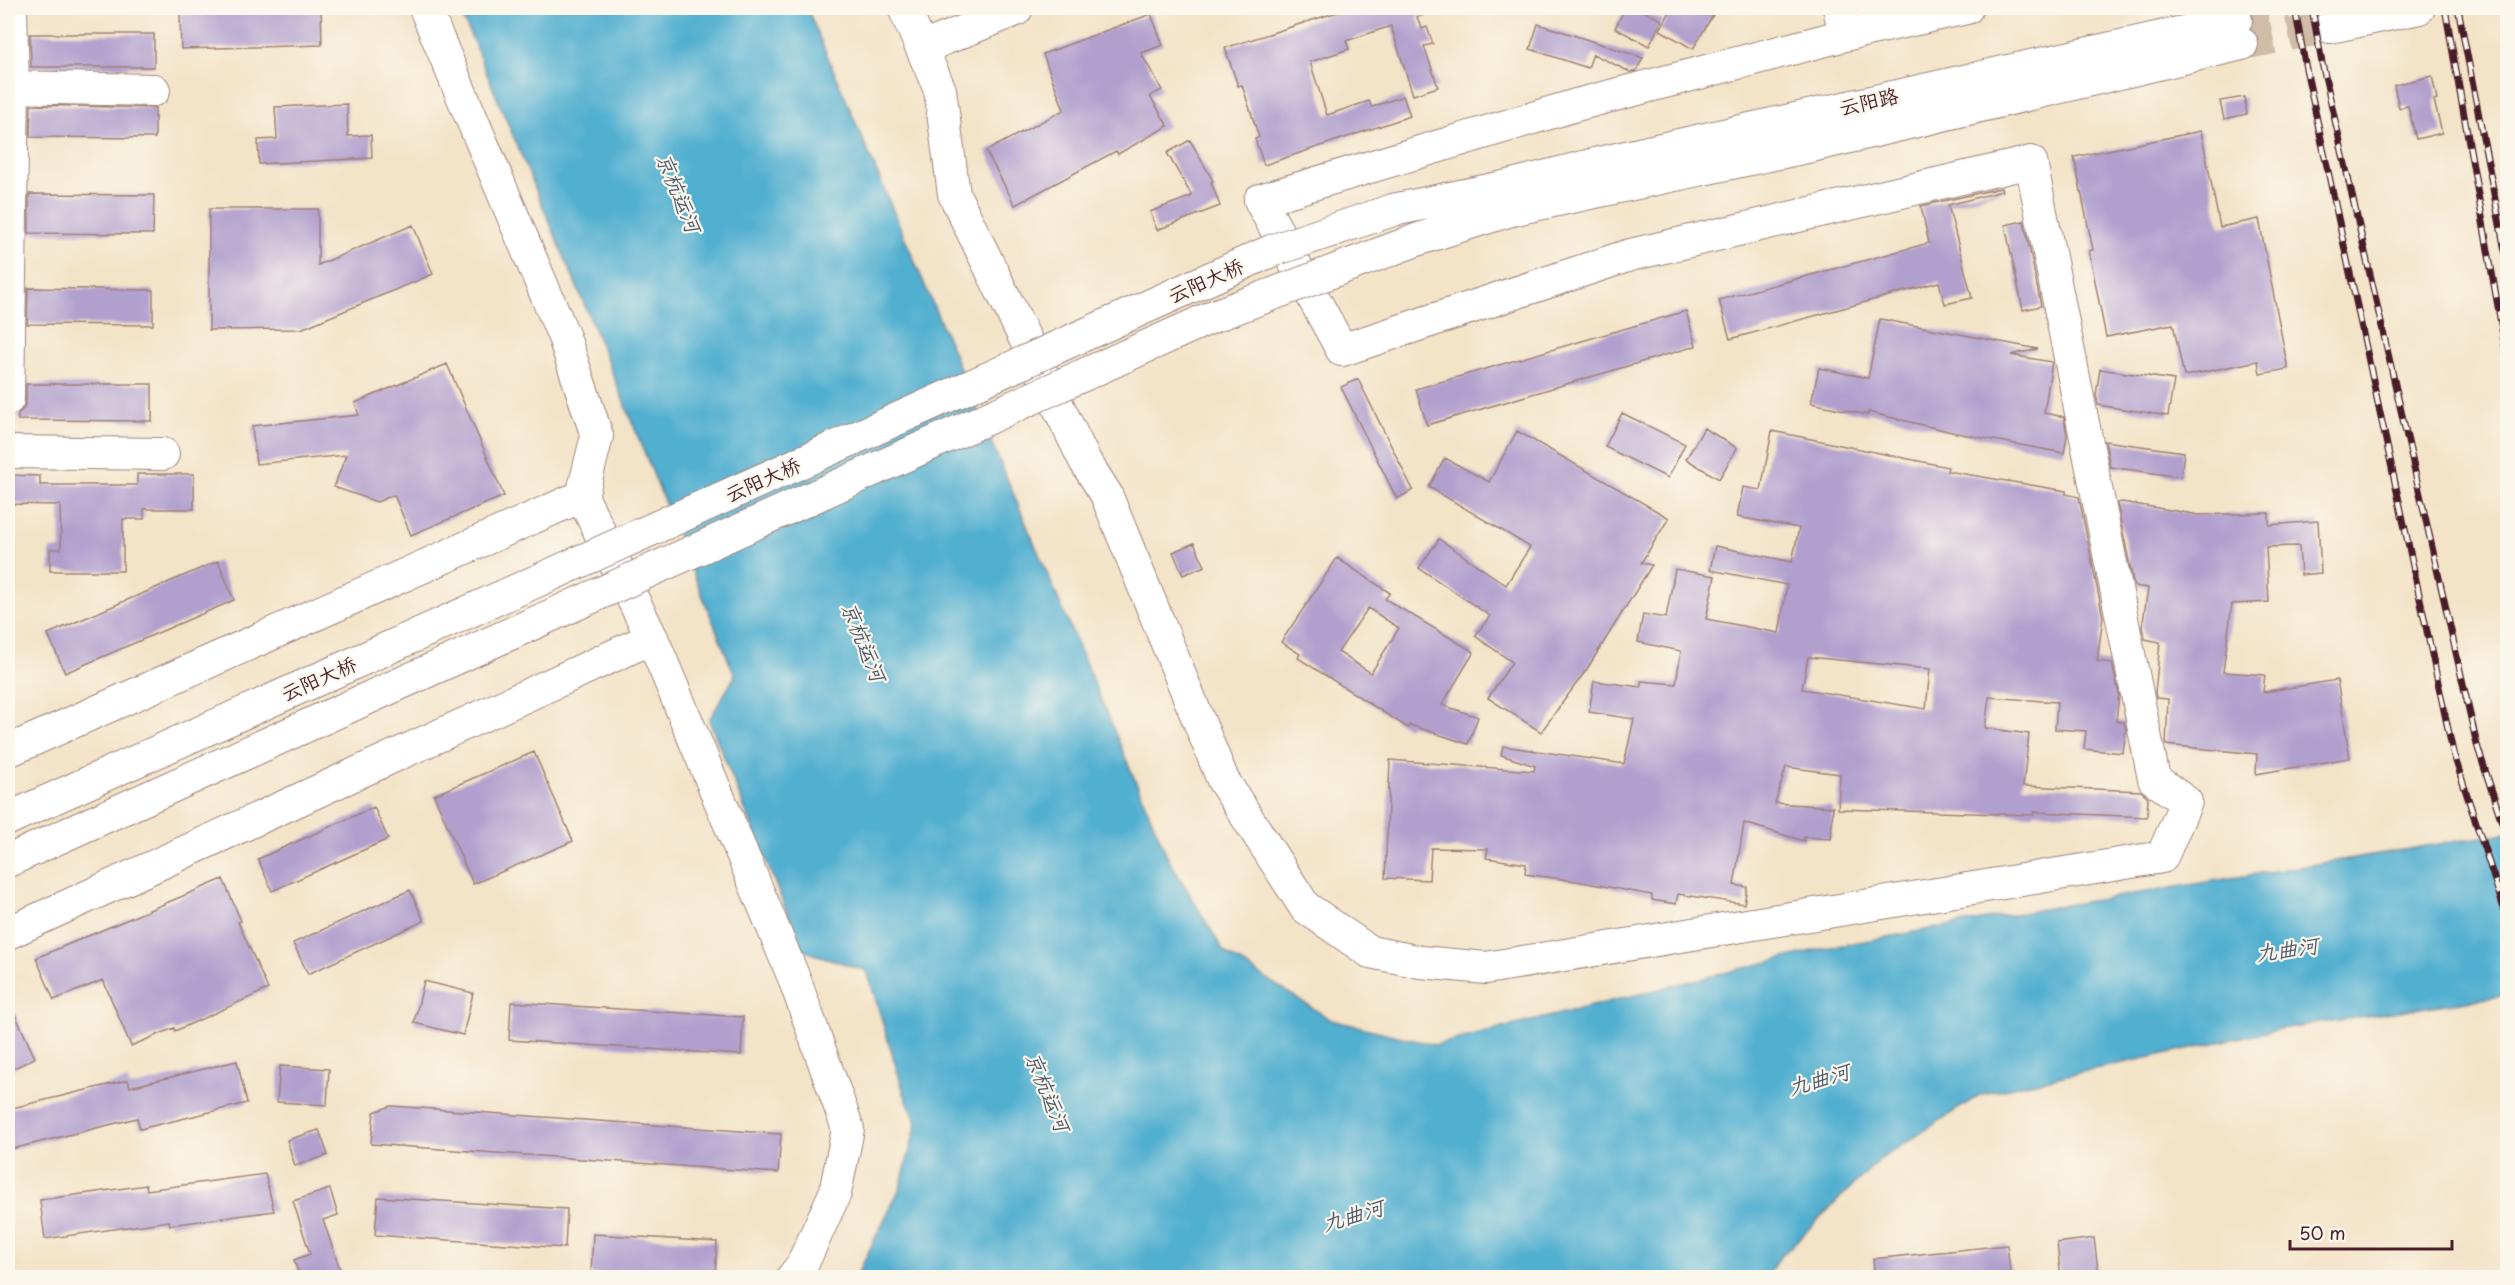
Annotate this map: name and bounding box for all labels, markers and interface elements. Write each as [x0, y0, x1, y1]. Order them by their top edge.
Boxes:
street label: 云阳路 [1836, 79, 1902, 122]
water label: 京杭运河 [649, 147, 712, 240]
street label: 云阳大桥 [1163, 250, 1248, 310]
street label: 云阳大桥 [720, 449, 805, 509]
water label: 京杭运河 [834, 596, 897, 689]
street label: 云阳大桥 [276, 648, 361, 708]
water label: 九曲河 [2253, 927, 2323, 968]
water label: 京杭运河 [1018, 1046, 1081, 1139]
water label: 九曲河 [1784, 1053, 1856, 1102]
water label: 九曲河 [1318, 1189, 1390, 1238]
scale bar [2290, 1213, 2452, 1251]
text: 50 m [2299, 1219, 2346, 1246]

